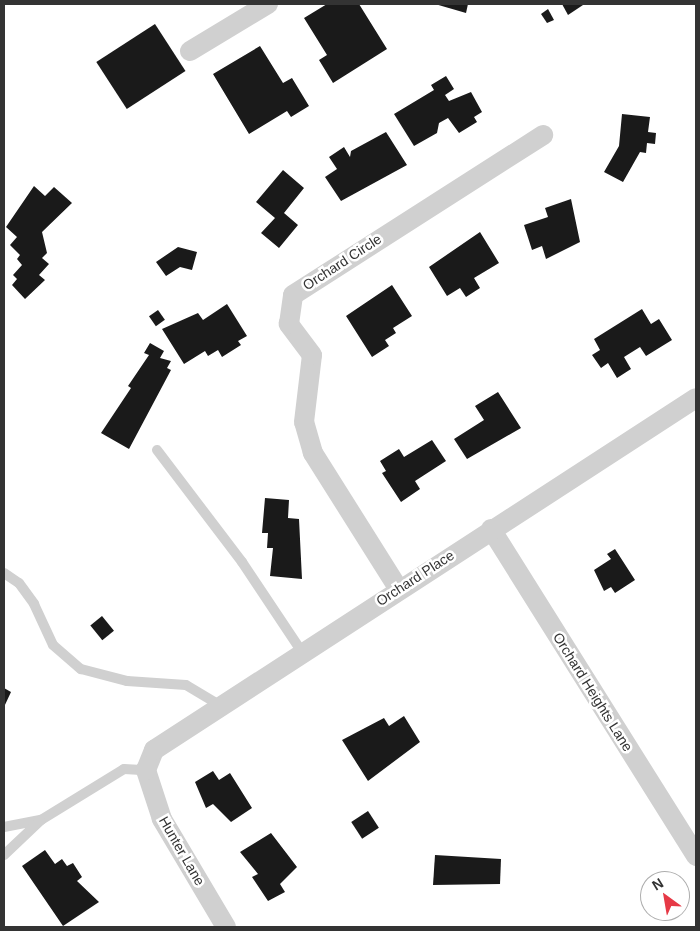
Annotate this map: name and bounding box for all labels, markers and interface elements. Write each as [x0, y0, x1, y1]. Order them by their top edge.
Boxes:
street label: Orchard Circle [300, 230, 384, 294]
street label: Orchard Place [373, 547, 457, 609]
street label: Orchard Heights Lane [550, 629, 636, 755]
street label: Hunter Lane [155, 813, 209, 889]
north arrow [640, 871, 690, 921]
text: N [649, 875, 666, 894]

